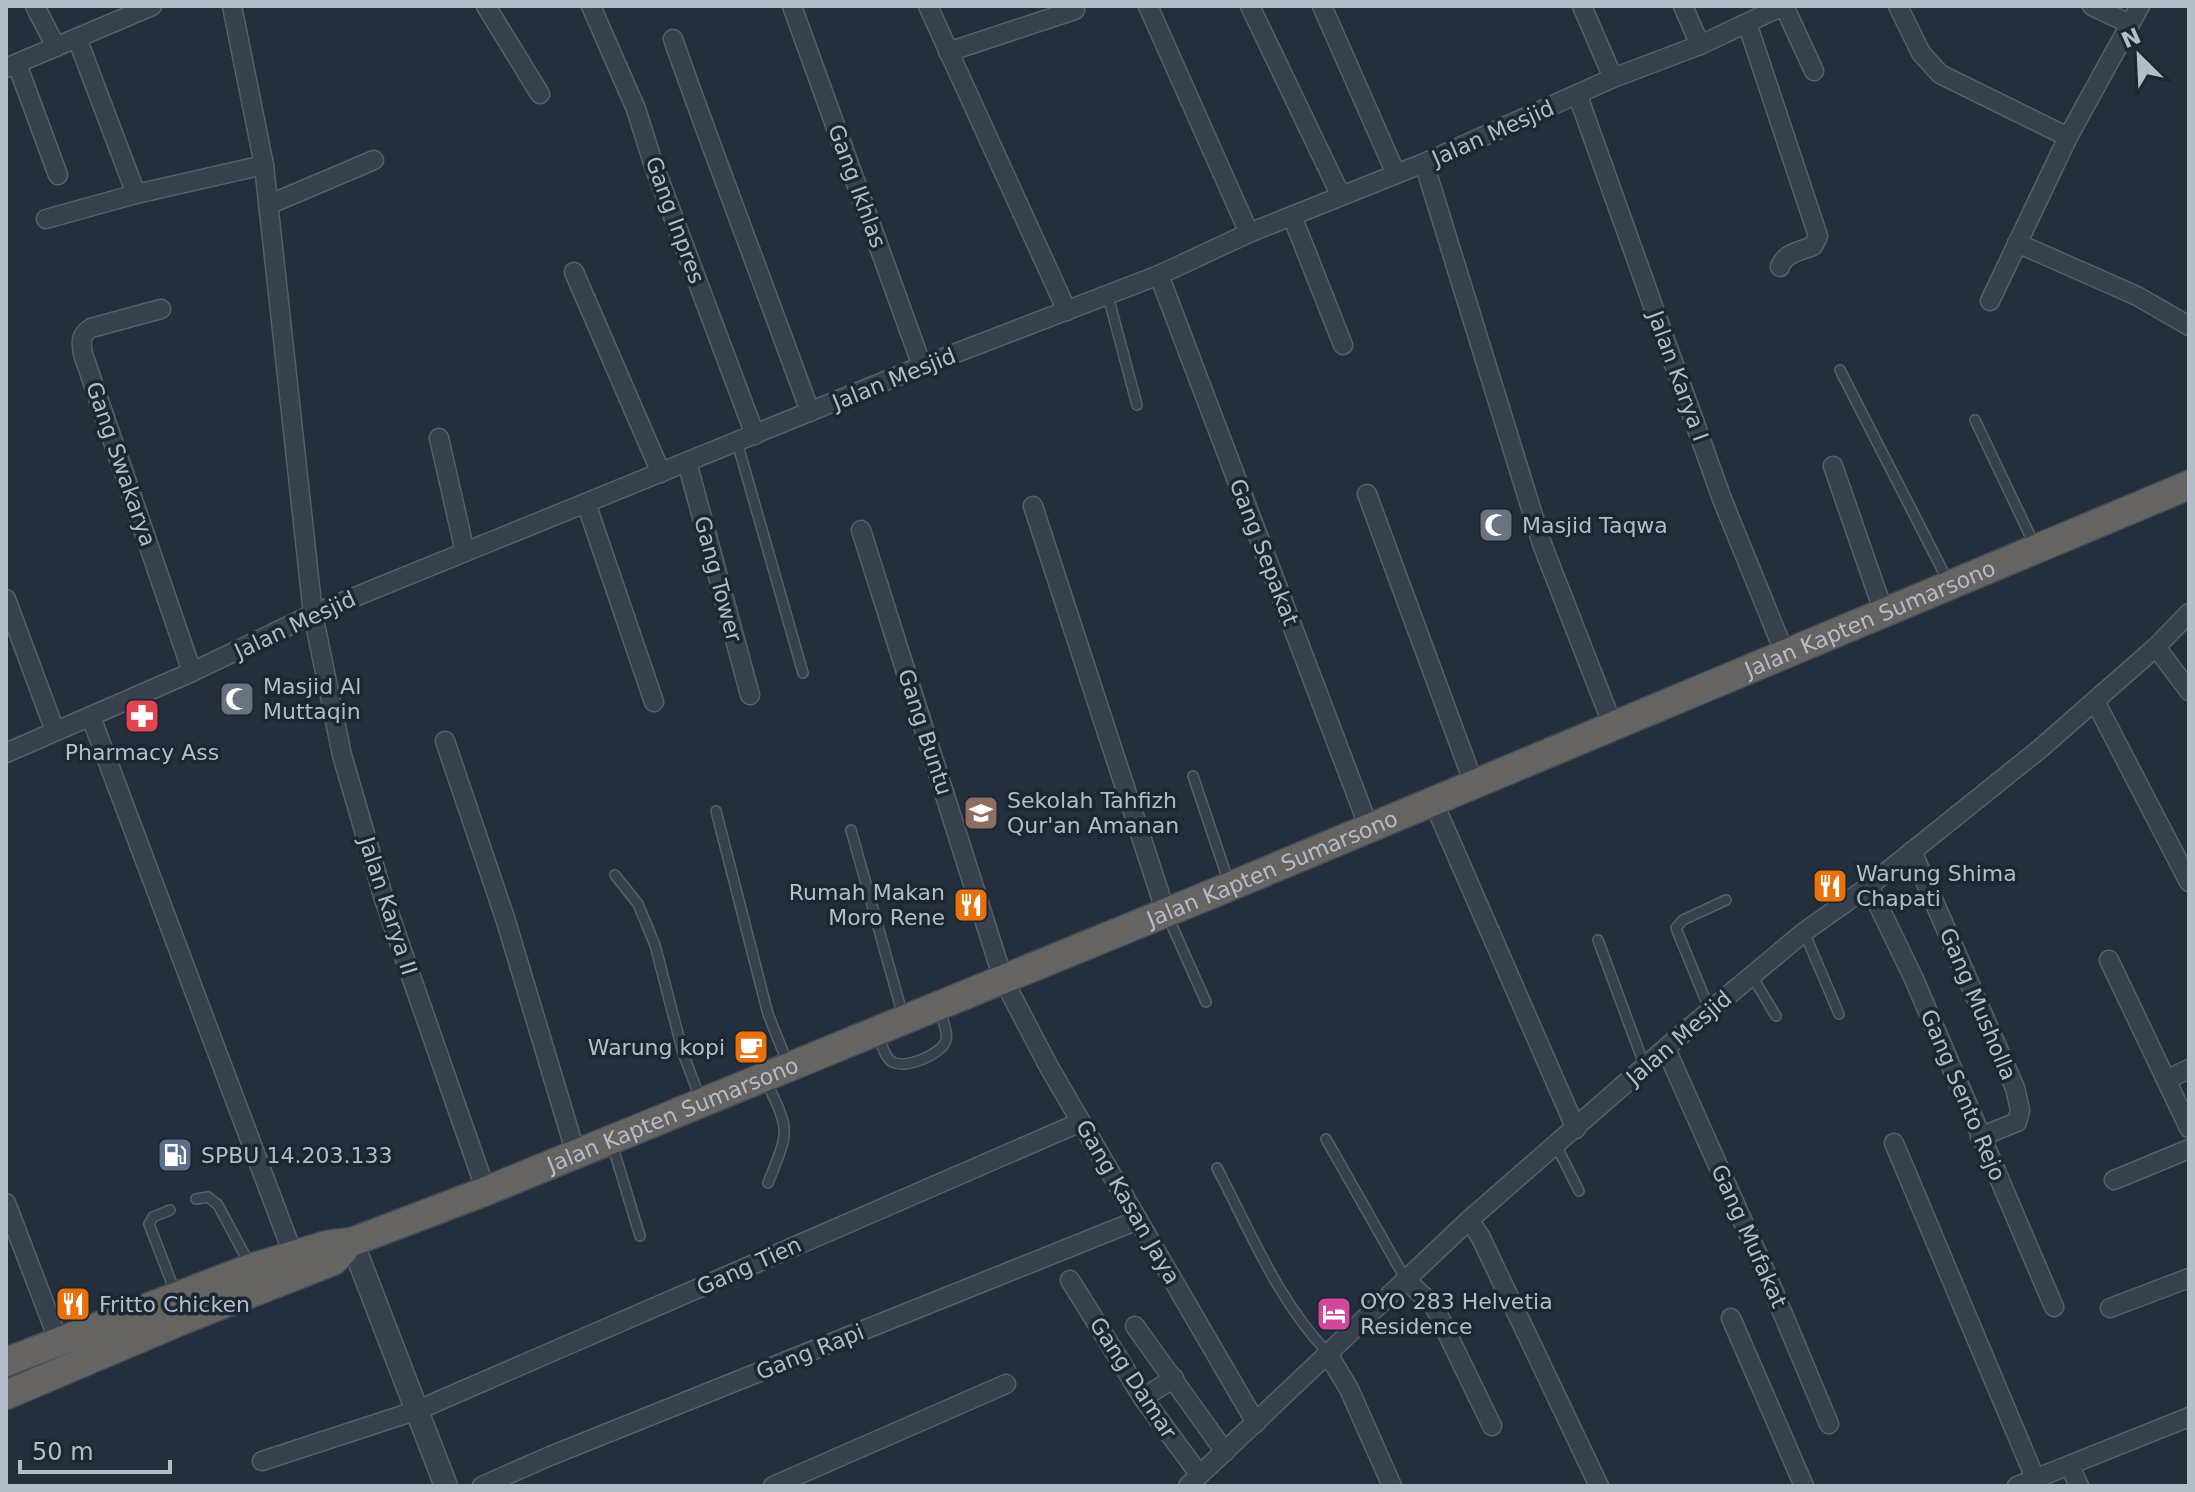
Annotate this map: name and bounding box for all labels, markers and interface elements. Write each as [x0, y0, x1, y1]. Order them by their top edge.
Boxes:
north arrow [2099, 16, 2179, 96]
text: N [2118, 23, 2145, 53]
street label: Jalan Mesjid [1426, 95, 1558, 172]
street label: Gang Ikhlas [823, 121, 891, 251]
street label: Gang Inpres [640, 153, 710, 287]
street label: Jalan Karya I [1642, 305, 1713, 445]
street label: Jalan Mesjid [827, 343, 959, 416]
street label: Gang Swakarya [81, 378, 161, 550]
street label: Gang Sepakat [1225, 475, 1304, 629]
mosque icon: Masjid Taqwa [1477, 506, 1515, 544]
street label: Gang Tower [689, 513, 747, 646]
place label: Masjid Taqwa [1522, 513, 1668, 538]
street label: Jalan Kapten Sumarsono [1739, 555, 1999, 683]
street label: Jalan Mesjid [229, 586, 359, 665]
street label: Gang Buntu [893, 666, 957, 798]
place label: Masjid Al Muttaqin [263, 674, 361, 724]
mosque icon: Masjid Al Muttaqin [218, 680, 256, 718]
pharmacy icon: Pharmacy Ass [123, 697, 161, 735]
place label: Pharmacy Ass [65, 740, 219, 765]
place label: Sekolah Tahfizh Qur'an Amanan [1007, 788, 1179, 838]
school or university icon: Sekolah Tahfizh Qur'an Amanan [962, 794, 1000, 832]
street label: Jalan Kapten Sumarsono [1141, 805, 1401, 932]
street label: Jalan Karya II [353, 832, 422, 978]
place label: Warung Shima Chapati [1856, 861, 2017, 911]
restaurant icon: Warung Shima Chapati [1811, 867, 1849, 905]
place label: Rumah Makan Moro Rene [789, 880, 945, 930]
restaurant icon: Rumah Makan Moro Rene [952, 886, 990, 924]
street label: Gang Musholla [1935, 924, 2021, 1084]
street label: Jalan Mesjid [1620, 986, 1737, 1092]
street label: Gang Sento Rejo [1916, 1006, 2010, 1184]
cafe icon: Warung kopi [732, 1028, 770, 1066]
place label: Warung kopi [588, 1035, 725, 1060]
street label: Jalan Kapten Sumarsono [541, 1052, 802, 1178]
street label: Gang Kasan Jaya [1071, 1116, 1185, 1288]
fuel station icon: SPBU 14.203.133 [156, 1136, 194, 1174]
place label: SPBU 14.203.133 [201, 1143, 392, 1168]
street label: Gang Mufakat [1706, 1161, 1792, 1312]
street label: Gang Tien [693, 1232, 805, 1300]
restaurant icon: Fritto Chicken [54, 1285, 92, 1323]
place label: OYO 283 Helvetia Residence [1360, 1289, 1553, 1339]
place label: Fritto Chicken [99, 1292, 250, 1317]
hotel icon: OYO 283 Helvetia Residence [1315, 1295, 1353, 1333]
street label: Gang Damar [1084, 1313, 1182, 1444]
street label: Gang Rapi [753, 1319, 867, 1385]
scale bar [20, 1424, 170, 1474]
text: 50 m [32, 1438, 94, 1466]

